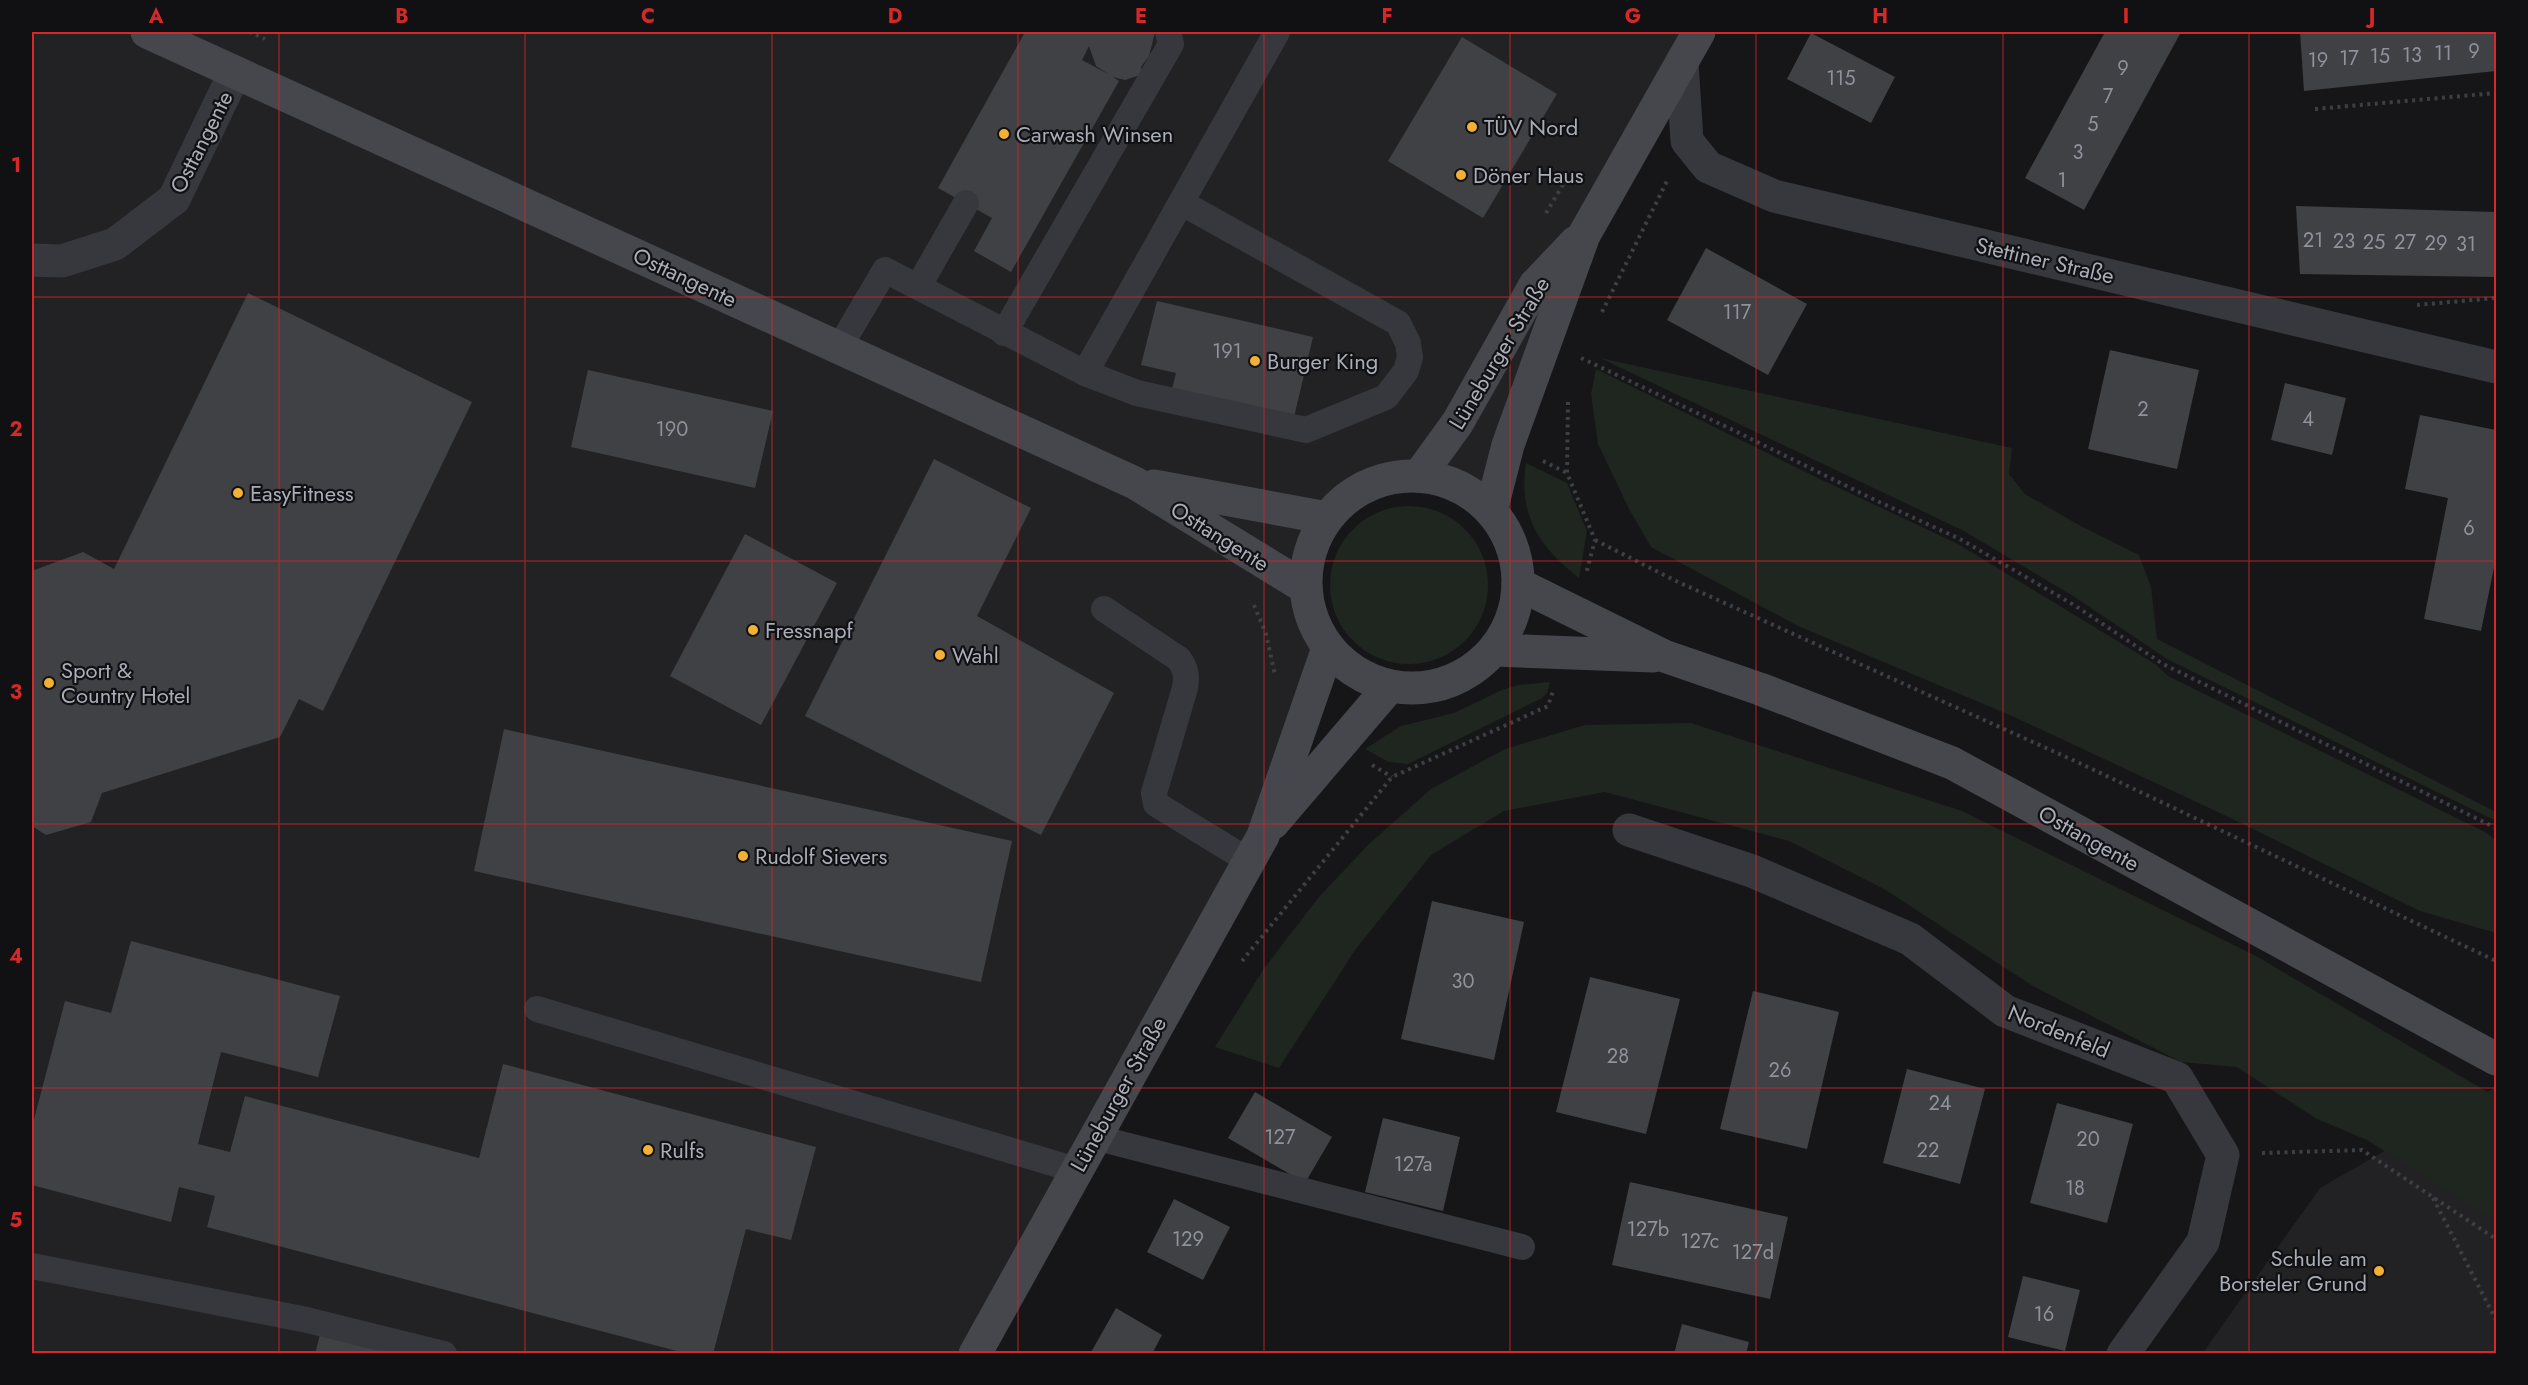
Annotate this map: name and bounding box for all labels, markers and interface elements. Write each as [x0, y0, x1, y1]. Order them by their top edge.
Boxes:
text: A [148, 2, 164, 31]
text: B [395, 2, 409, 31]
text: C [641, 2, 655, 31]
text: D [888, 2, 902, 31]
text: E [1135, 2, 1147, 31]
text: F [1381, 2, 1393, 31]
text: G [1625, 2, 1641, 31]
text: H [1872, 2, 1888, 31]
text: I [2123, 2, 2129, 31]
text: J [2365, 2, 2375, 31]
house number: 9 [2468, 37, 2480, 66]
house number: 11 [2434, 39, 2452, 68]
house number: 13 [2402, 41, 2422, 70]
house number: 15 [2370, 42, 2390, 71]
house number: 17 [2339, 44, 2359, 73]
house number: 19 [2308, 46, 2328, 75]
house number: 9 [2117, 54, 2129, 83]
house number: 115 [1826, 64, 1856, 93]
house number: 7 [2103, 82, 2114, 111]
street label: Osttangente [162, 85, 240, 199]
house number: 5 [2087, 110, 2099, 139]
place label: TÜV Nord [1484, 111, 1578, 143]
place label: Carwash Winsen [1016, 118, 1173, 150]
marker: TÜV Nord [1465, 120, 1479, 134]
marker: Carwash Winsen [997, 127, 1011, 141]
house number: 3 [2073, 138, 2084, 167]
text: 1 [11, 151, 21, 180]
place label: Döner Haus [1473, 159, 1584, 191]
house number: 1 [2058, 166, 2067, 195]
marker: Döner Haus [1454, 168, 1468, 182]
house number: 21 [2303, 226, 2323, 255]
house number: 23 [2333, 227, 2355, 256]
house number: 25 [2363, 228, 2385, 257]
house number: 27 [2394, 228, 2416, 257]
street label: Stettiner Straße [1973, 229, 2117, 291]
house number: 29 [2425, 229, 2447, 258]
house number: 31 [2456, 230, 2476, 259]
street label: Osttangente [628, 239, 742, 315]
street label: Lüneburger Straße [1441, 271, 1557, 435]
house number: 117 [1723, 298, 1752, 327]
house number: 191 [1212, 337, 1242, 366]
place label: Burger King [1267, 345, 1378, 377]
marker: Burger King [1248, 354, 1262, 368]
house number: 2 [2137, 395, 2149, 424]
house number: 4 [2302, 405, 2314, 434]
text: 2 [9, 415, 23, 444]
house number: 190 [656, 415, 688, 444]
place label: EasyFitness [250, 477, 354, 509]
marker: EasyFitness [231, 486, 245, 500]
street label: Osttangente [1164, 493, 1276, 579]
house number: 6 [2463, 514, 2475, 543]
place label: Fressnapf [765, 614, 854, 646]
marker: Fressnapf [746, 623, 760, 637]
place label: Wahl [952, 639, 999, 671]
marker: Wahl [933, 648, 947, 662]
place label: Sport & Country Hotel [61, 654, 190, 711]
marker: Sport & Country Hotel [42, 676, 56, 690]
text: 3 [10, 678, 22, 707]
street label: Osttangente [2033, 797, 2145, 879]
place label: Rudolf Sievers [755, 840, 887, 872]
marker: Rudolf Sievers [736, 849, 750, 863]
text: 4 [9, 942, 23, 971]
house number: 30 [1452, 967, 1474, 996]
street label: Nordenfeld [2003, 996, 2115, 1066]
street label: Lüneburger Straße [1062, 1011, 1174, 1177]
house number: 28 [1607, 1042, 1629, 1071]
house number: 26 [1769, 1056, 1791, 1085]
house number: 24 [1928, 1089, 1952, 1118]
house number: 127 [1265, 1123, 1296, 1152]
house number: 20 [2076, 1125, 2100, 1154]
place label: Rulfs [660, 1134, 704, 1166]
house number: 22 [1917, 1136, 1939, 1165]
marker: Rulfs [641, 1143, 655, 1157]
house number: 127a [1394, 1150, 1432, 1179]
house number: 18 [2065, 1174, 2085, 1203]
text: 5 [10, 1206, 23, 1235]
house number: 127b [1627, 1215, 1669, 1244]
house number: 129 [1172, 1225, 1204, 1254]
house number: 127c [1681, 1227, 1719, 1256]
house number: 127d [1732, 1238, 1774, 1267]
place label: Schule am Borsteler Grund [2219, 1242, 2367, 1299]
marker: Schule am Borsteler Grund [2372, 1264, 2386, 1278]
house number: 16 [2034, 1300, 2054, 1329]

